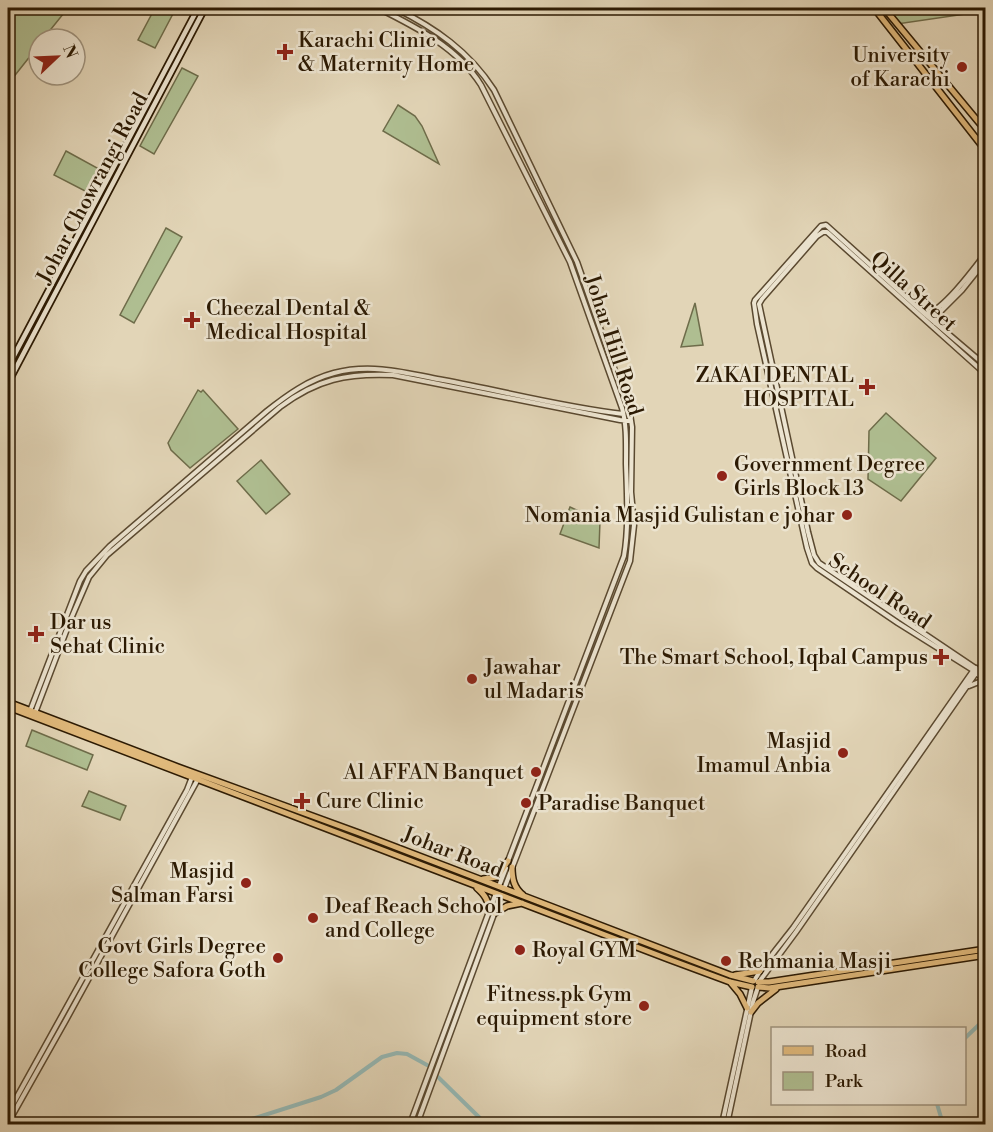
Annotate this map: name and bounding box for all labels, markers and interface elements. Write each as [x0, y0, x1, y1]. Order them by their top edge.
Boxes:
north arrow [27, 27, 87, 87]
place label: Karachi Clinic & Maternity Home [298, 28, 474, 78]
text: N [58, 42, 82, 62]
marker: Karachi Clinic & Maternity Home [276, 43, 294, 61]
place label: University of Karachi [850, 43, 951, 93]
marker: University of Karachi [955, 60, 969, 74]
street label: Johar Chowrangi Road [31, 88, 154, 290]
street label: Qilla Street [865, 246, 962, 338]
street label: Johar Hill Road [578, 271, 648, 419]
place label: Cheezal Dental & Medical Hospital [206, 296, 371, 346]
marker: Cheezal Dental & Medical Hospital [183, 311, 201, 329]
place label: ZAKAI DENTAL HOSPITAL [696, 363, 854, 413]
marker: ZAKAI DENTAL HOSPITAL [858, 378, 876, 396]
place label: Government Degree Girls Block 13 [734, 452, 925, 502]
marker: Government Degree Girls Block 13 [715, 469, 729, 483]
place label: Nomania Masjid Gulistan e johar [525, 503, 835, 529]
marker: Nomania Masjid Gulistan e johar [840, 508, 854, 522]
street label: School Road [823, 548, 936, 636]
place label: Dar us Sehat Clinic [50, 610, 165, 660]
marker: Dar us Sehat Clinic [27, 625, 45, 643]
place label: The Smart School, Iqbal Campus [620, 645, 928, 671]
marker: The Smart School, Iqbal Campus [932, 648, 950, 666]
place label: Jawahar ul Madaris [483, 655, 584, 705]
marker: Jawahar ul Madaris [465, 672, 479, 686]
place label: Masjid Imamul Anbia [697, 729, 831, 779]
marker: Masjid Imamul Anbia [836, 746, 850, 760]
place label: Al AFFAN Banquet [343, 760, 525, 786]
marker: Al AFFAN Banquet [529, 765, 543, 779]
place label: Cure Clinic [316, 789, 424, 815]
place label: Paradise Banquet [538, 791, 706, 817]
marker: Cure Clinic [293, 792, 311, 810]
marker: Paradise Banquet [519, 796, 533, 810]
street label: Johar Road [398, 821, 507, 884]
place label: Masjid Salman Farsi [111, 859, 234, 909]
marker: Masjid Salman Farsi [239, 876, 253, 890]
place label: Deaf Reach School and College [325, 894, 502, 944]
marker: Deaf Reach School and College [306, 911, 320, 925]
place label: Govt Girls Degree College Safora Goth [78, 934, 266, 984]
place label: Royal GYM [532, 938, 636, 964]
marker: Royal GYM [513, 943, 527, 957]
place label: Rehmania Masji [738, 949, 891, 975]
marker: Govt Girls Degree College Safora Goth [271, 951, 285, 965]
marker: Rehmania Masji [719, 954, 733, 968]
place label: Fitness.pk Gym equipment store [476, 982, 632, 1032]
marker: Fitness.pk Gym equipment store [637, 999, 651, 1013]
legend [771, 1027, 966, 1105]
text: Road [825, 1040, 868, 1063]
text: Park [825, 1070, 864, 1093]

